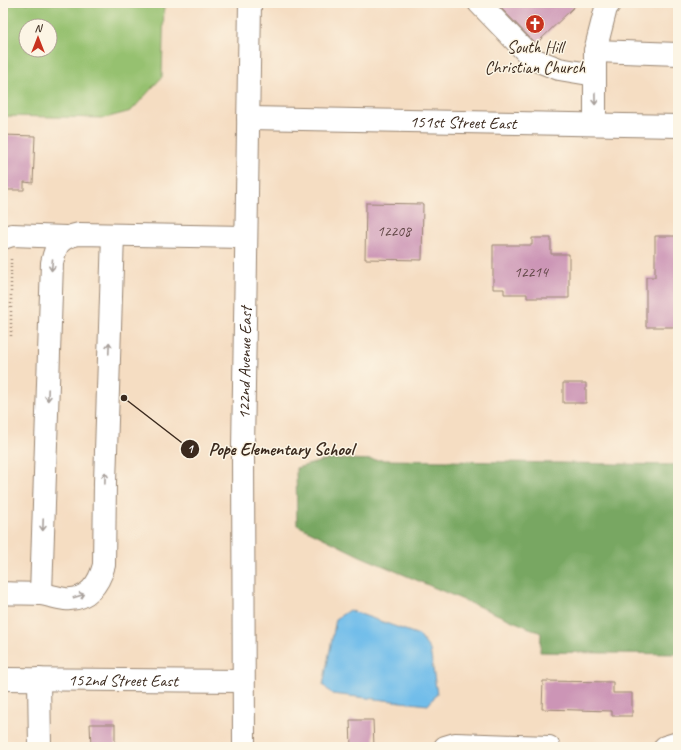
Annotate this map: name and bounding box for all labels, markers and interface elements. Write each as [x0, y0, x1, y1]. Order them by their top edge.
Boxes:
church icon: South Hill Christian Church [524, 13, 546, 35]
north arrow [18, 18, 58, 58]
text: N [35, 21, 44, 35]
place label: South Hill Christian Church [485, 37, 585, 78]
one-way arrow [591, 92, 599, 105]
street label: 151st Street East [409, 111, 519, 134]
house number: 12208 [377, 222, 412, 241]
one-way arrow [49, 258, 56, 271]
house number: 12214 [514, 263, 549, 282]
street label: 122nd Avenue East [233, 304, 256, 419]
one-way arrow [106, 342, 113, 355]
one-way arrow [44, 388, 52, 401]
callout: Pope Elementary School [180, 434, 362, 464]
text: Pope Elementary School [208, 438, 357, 460]
text: 1 [187, 441, 194, 457]
one-way arrow [102, 472, 109, 485]
one-way arrow [40, 518, 47, 531]
one-way arrow [72, 592, 85, 599]
street label: 152nd Street East [68, 669, 180, 691]

